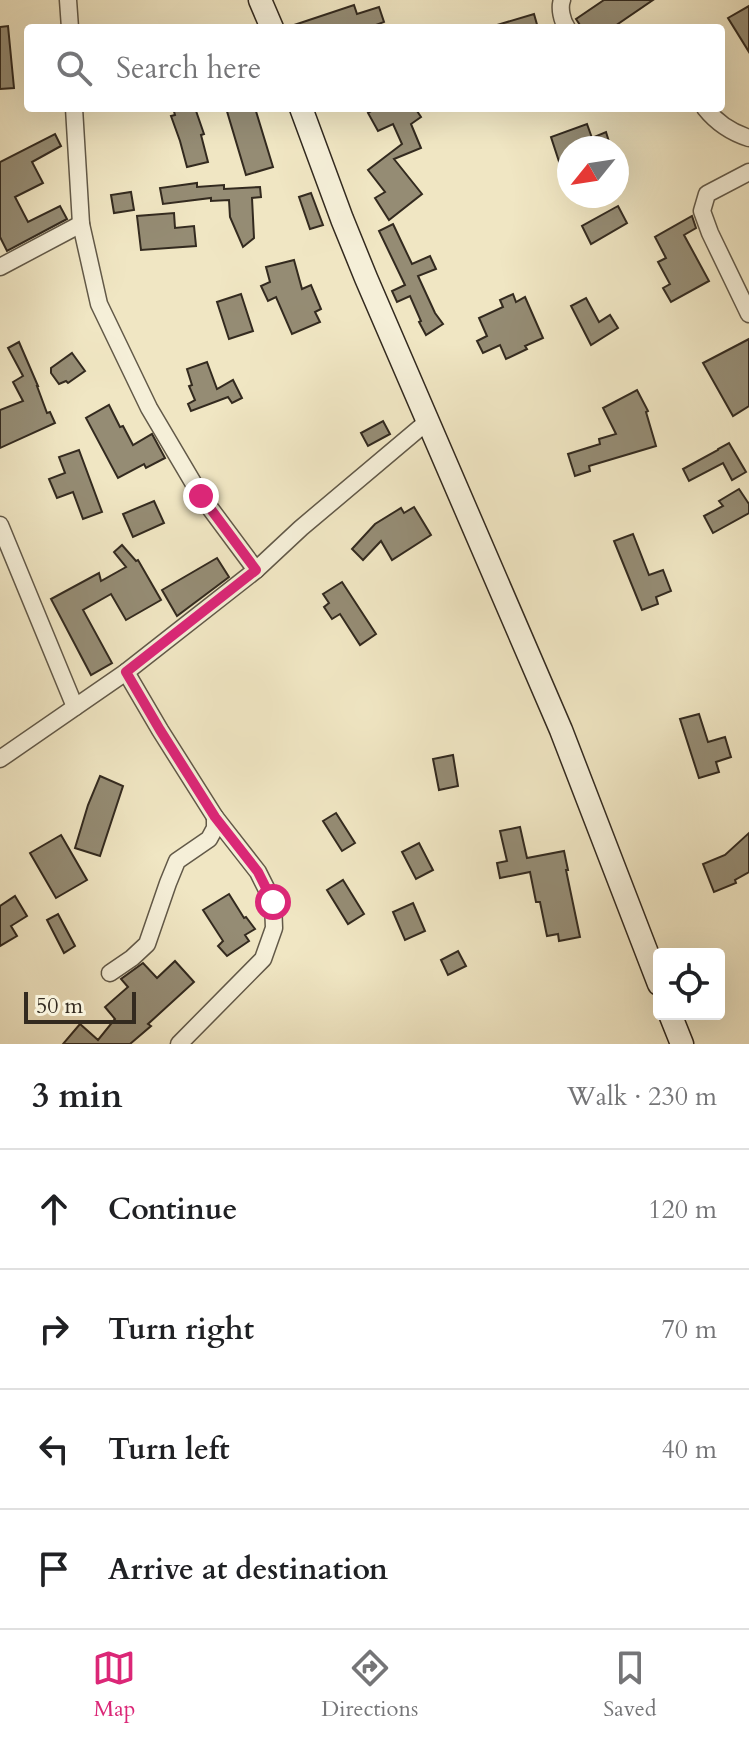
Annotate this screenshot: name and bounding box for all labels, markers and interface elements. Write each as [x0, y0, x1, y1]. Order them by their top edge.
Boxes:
search box [24, 24, 725, 112]
icon: search [52, 46, 96, 90]
text: Search here [116, 48, 261, 89]
north arrow [557, 136, 629, 208]
route end [183, 478, 219, 514]
route start [255, 884, 291, 920]
map controls [653, 948, 725, 1020]
button: locate [653, 948, 725, 1020]
scale bar [24, 988, 136, 1024]
text: 50 m [36, 991, 83, 1021]
text: 3 min [32, 1073, 123, 1119]
text: Walk · 230 m [567, 1079, 717, 1114]
icon: ahead [32, 1187, 76, 1231]
text: Continue [108, 1189, 237, 1230]
text: 120 m [648, 1192, 717, 1227]
icon: right [32, 1307, 76, 1351]
text: Turn right [108, 1309, 254, 1350]
text: 70 m [661, 1312, 717, 1347]
icon: left [32, 1427, 76, 1471]
text: Turn left [108, 1429, 230, 1470]
text: 40 m [661, 1432, 717, 1467]
icon: arrive [32, 1547, 76, 1591]
text: Arrive at destination [108, 1549, 388, 1590]
tab: Map [92, 1646, 136, 1724]
tab: Directions [321, 1646, 418, 1724]
tab: Saved [603, 1646, 657, 1724]

